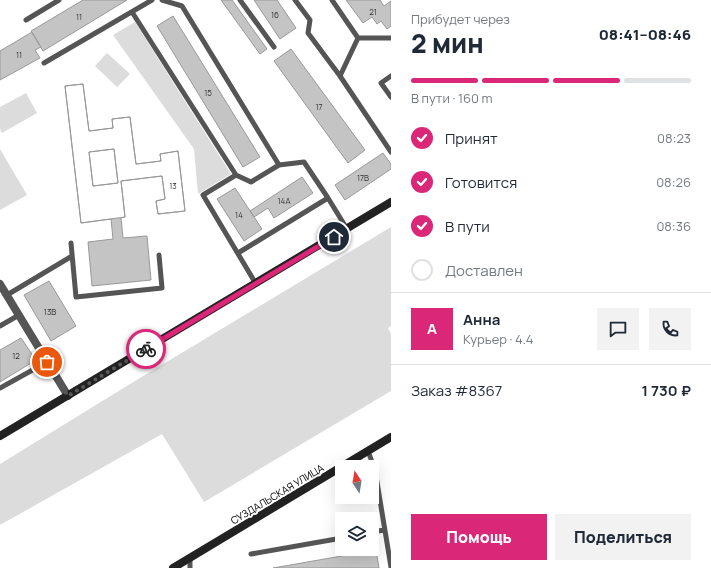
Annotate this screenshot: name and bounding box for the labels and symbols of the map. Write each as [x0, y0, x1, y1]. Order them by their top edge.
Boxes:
house number: 21 [369, 6, 377, 17]
house number: 16 [271, 9, 279, 20]
house number: 11 [76, 11, 82, 22]
house number: 11 [16, 49, 22, 60]
house number: 15 [204, 87, 212, 98]
house number: 17 [315, 101, 323, 112]
house number: 17В [357, 172, 369, 183]
house number: 13 [169, 180, 177, 191]
house number: 14А [278, 195, 290, 206]
house number: 14 [235, 209, 243, 220]
pin [317, 220, 351, 254]
house number: 13В [44, 306, 56, 317]
courier [126, 329, 166, 369]
pin [30, 345, 64, 379]
house number: 12 [12, 350, 20, 361]
street label: СУЗДАЛЬСКАЯ УЛИЦА [228, 460, 327, 527]
north arrow [335, 460, 379, 504]

